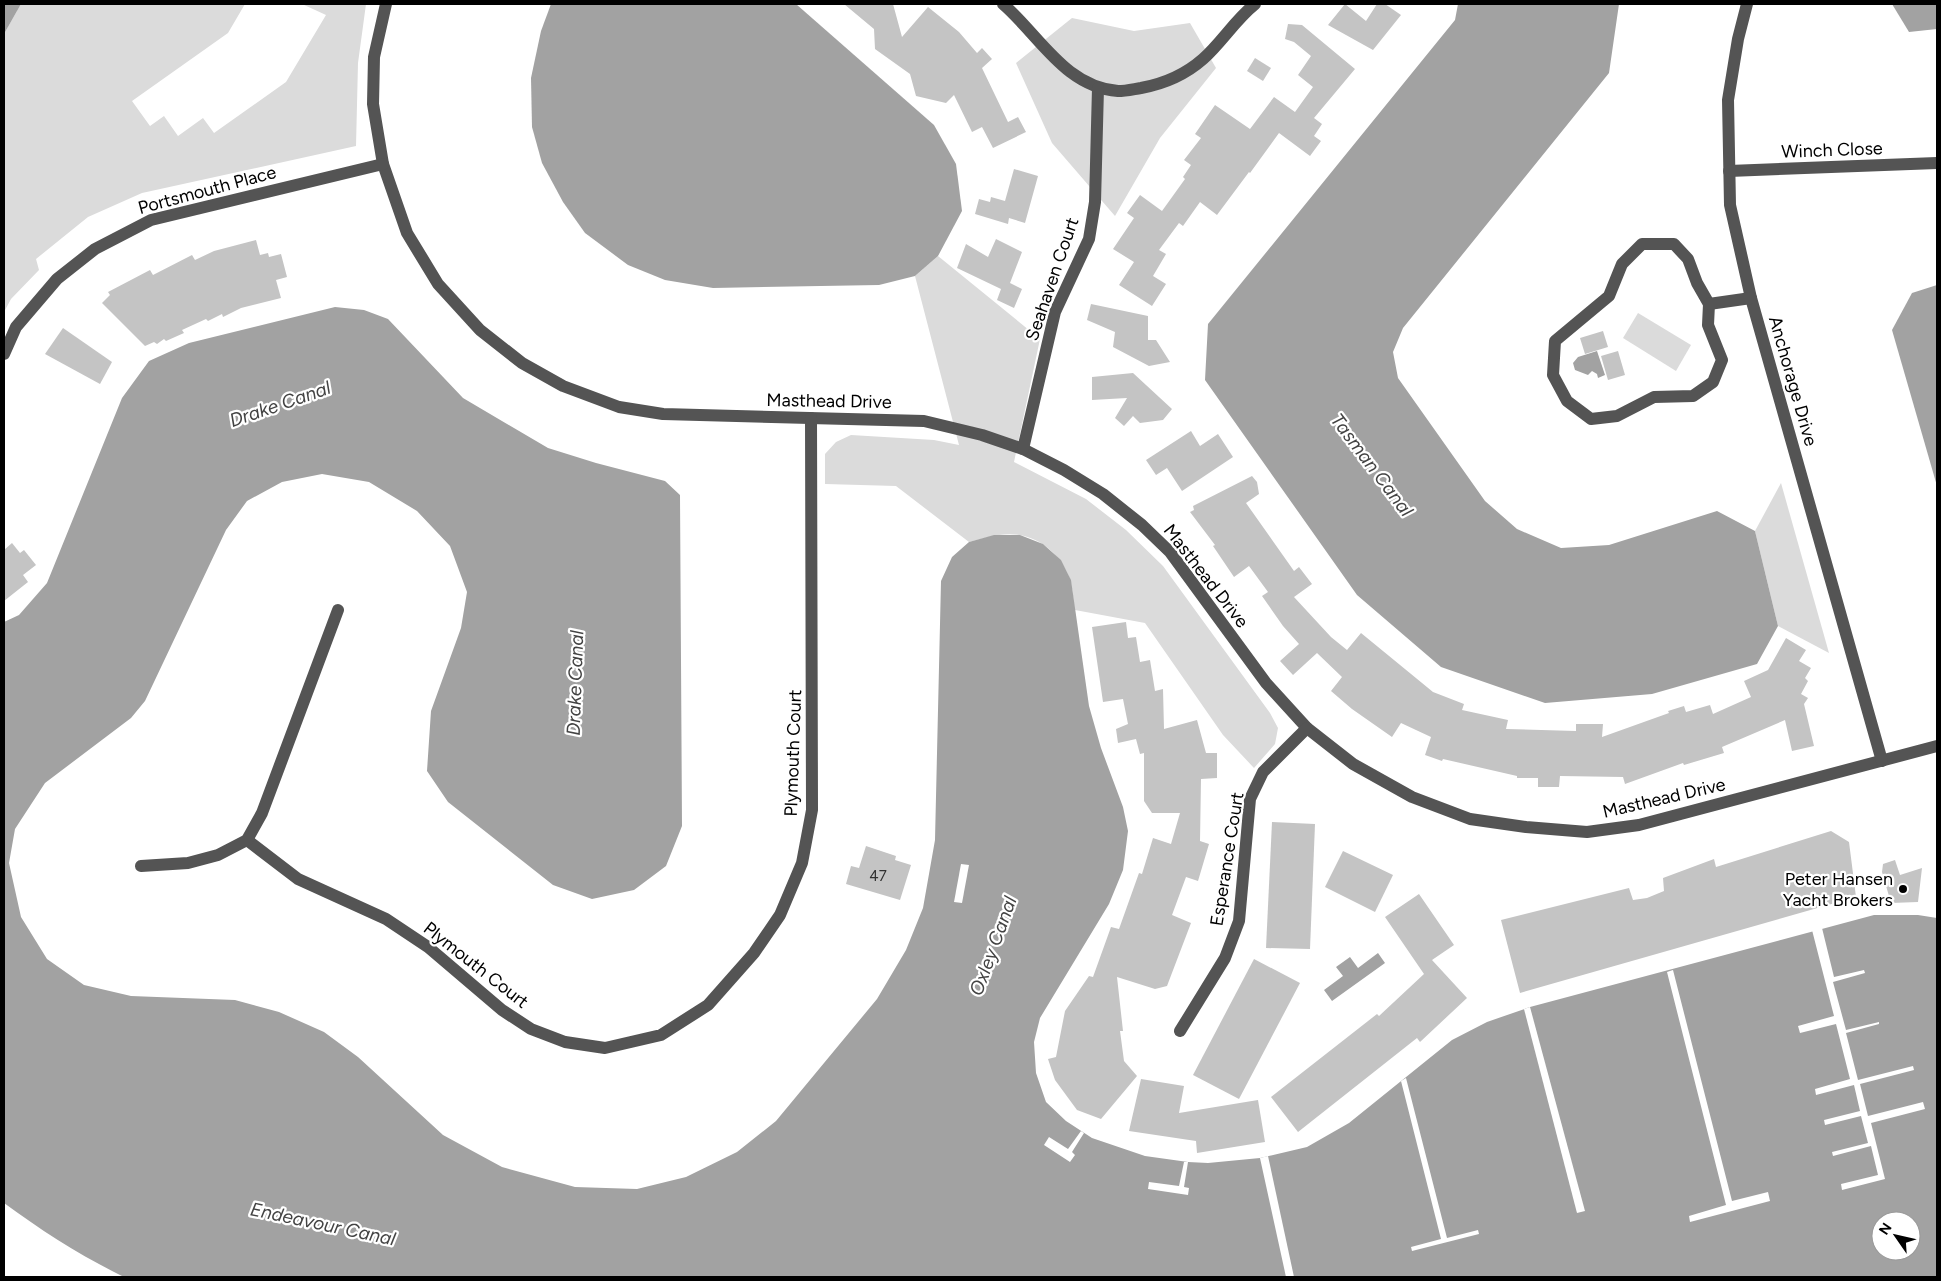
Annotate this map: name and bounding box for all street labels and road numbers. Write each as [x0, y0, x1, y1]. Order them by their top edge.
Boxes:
street label: Winch Close [1781, 137, 1883, 163]
street label: Portsmouth Place [135, 161, 279, 219]
street label: Seahaven Court [1021, 214, 1083, 344]
street label: Anchorage Drive [1764, 313, 1822, 449]
street label: Masthead Drive [766, 389, 892, 413]
street label: Masthead Drive [1159, 520, 1253, 632]
street label: Plymouth Court [780, 689, 806, 817]
street label: Masthead Drive [1600, 773, 1728, 823]
street label: Esperance Court [1206, 790, 1248, 927]
street label: Plymouth Court [419, 917, 533, 1013]

